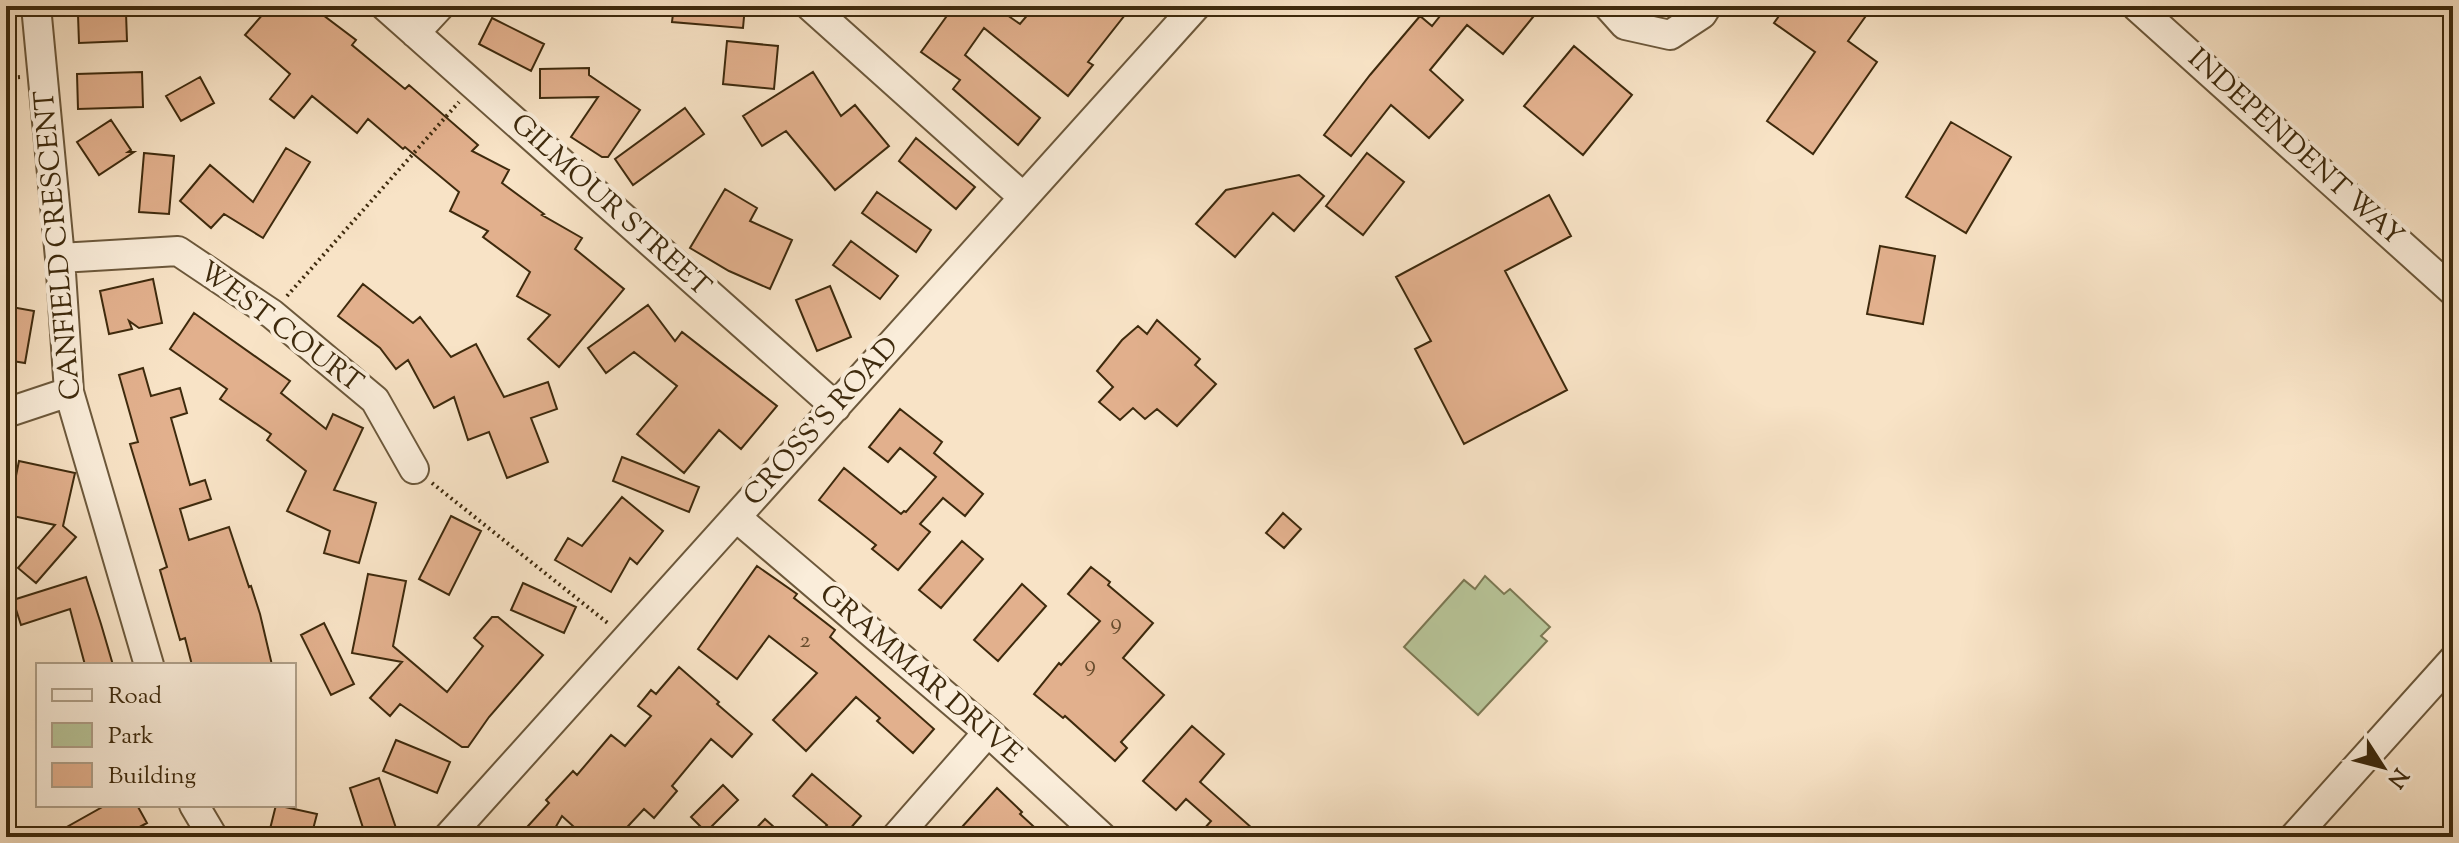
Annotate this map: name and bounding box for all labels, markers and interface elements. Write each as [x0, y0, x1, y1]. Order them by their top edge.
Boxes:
street label: INDEPENDENT WAY [2178, 40, 2412, 256]
street label: CANFIELD CRESCENT [26, 88, 92, 402]
street label: GILMOUR STREET [501, 105, 719, 307]
street label: WEST COURT [189, 253, 371, 403]
street label: CROSS'S ROAD [735, 328, 909, 516]
street label: GRAMMAR DRIVE [810, 576, 1030, 774]
house number: 9 [1110, 606, 1122, 640]
house number: 2 [799, 624, 811, 658]
house number: 9 [1084, 648, 1096, 682]
legend [36, 663, 296, 807]
text: Road [108, 680, 162, 714]
text: Park [108, 720, 154, 754]
north arrow [2343, 727, 2423, 807]
text: Building [108, 760, 197, 794]
text: N [2378, 760, 2415, 794]

